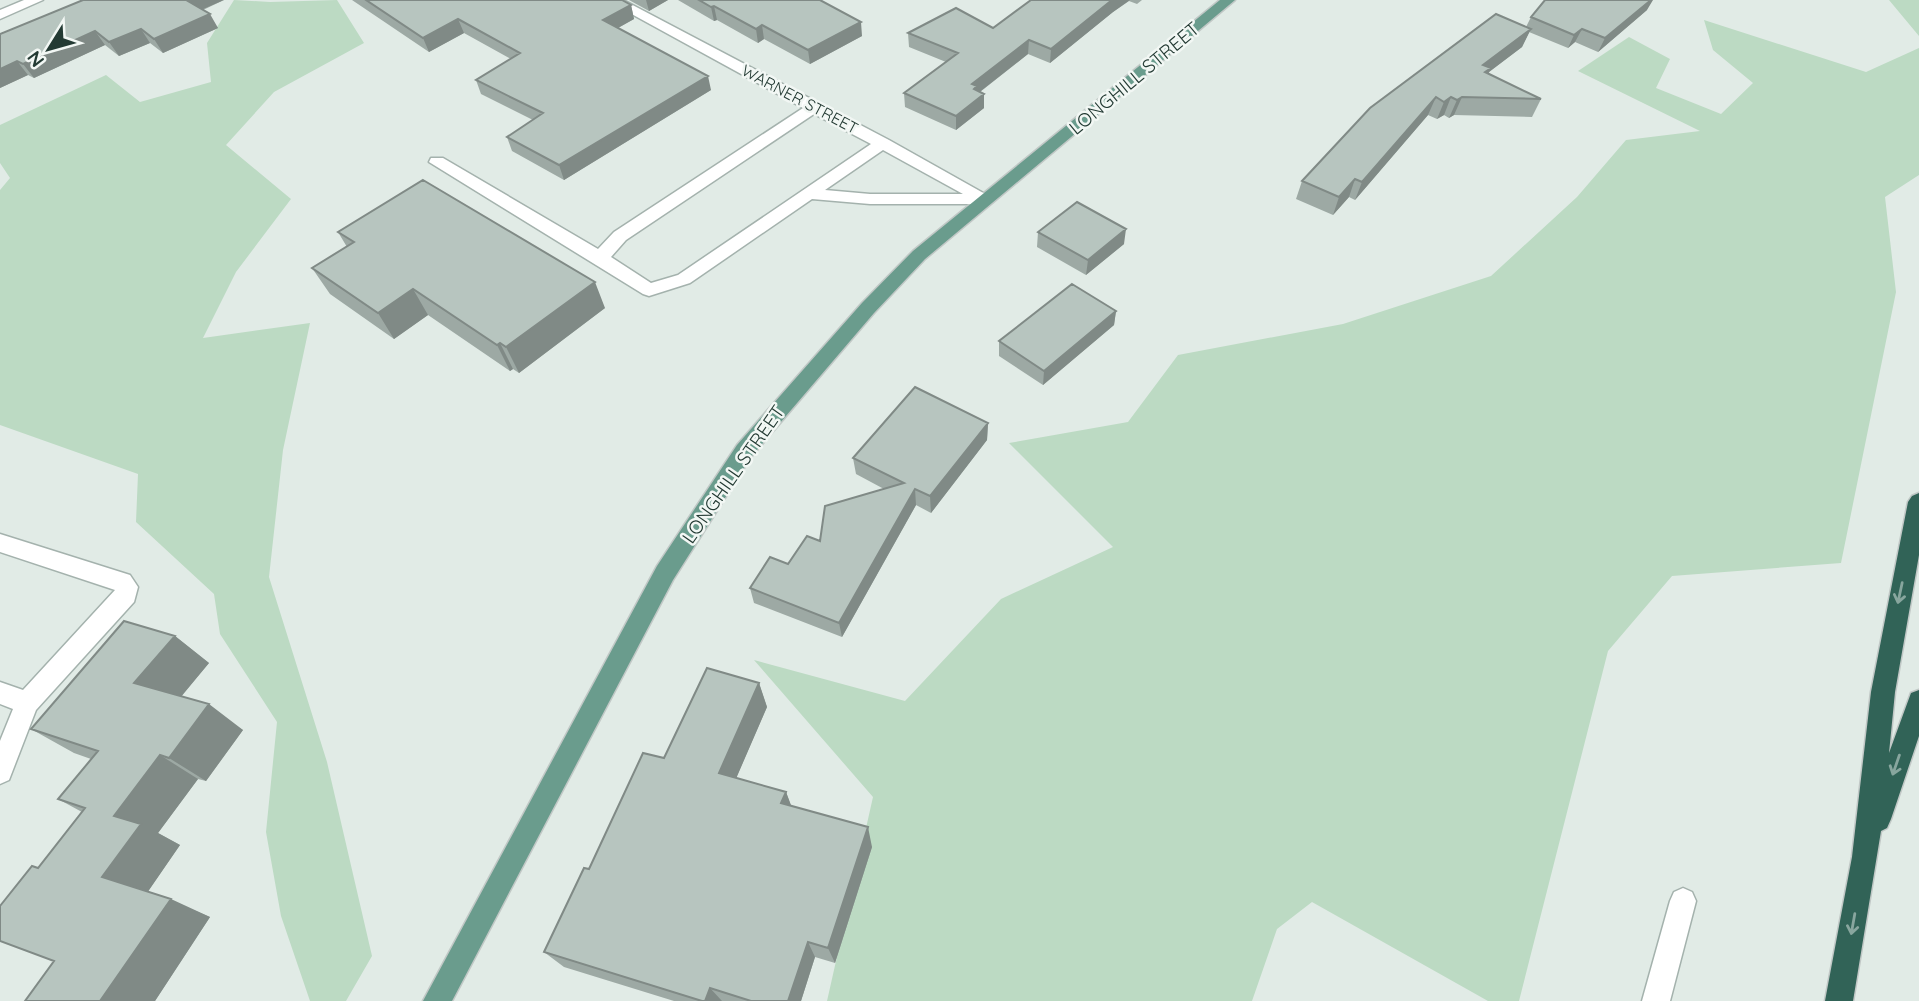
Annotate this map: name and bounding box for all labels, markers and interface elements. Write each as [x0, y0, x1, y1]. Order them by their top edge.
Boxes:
north arrow [14, 14, 84, 84]
street label: LONGHILL STREET [1064, 16, 1204, 140]
text: N [22, 46, 49, 72]
street label: WARNER STREET [738, 60, 862, 138]
street label: LONGHILL STREET [676, 400, 790, 548]
one-way arrow [1893, 581, 1907, 604]
one-way arrow [1889, 754, 1901, 776]
one-way arrow [1846, 912, 1859, 935]

